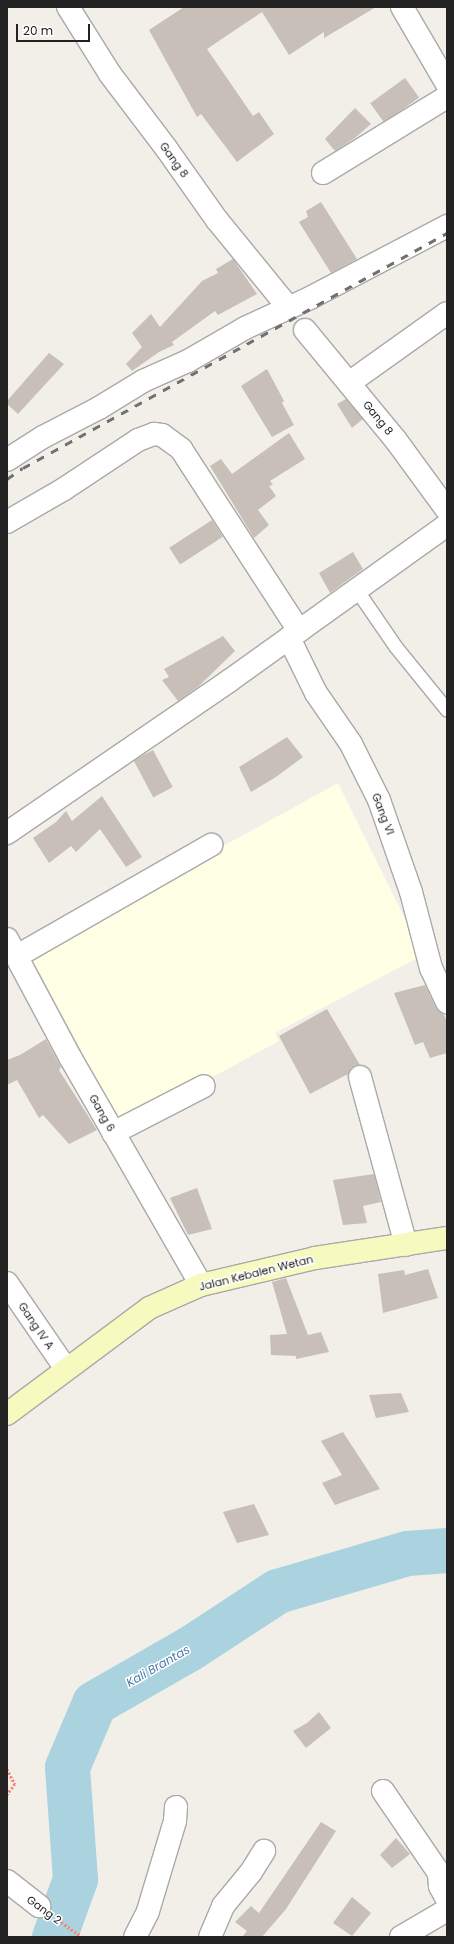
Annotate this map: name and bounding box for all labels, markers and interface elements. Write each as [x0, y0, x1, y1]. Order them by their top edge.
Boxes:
scale bar [18, 16, 92, 42]
text: 20 m [23, 22, 53, 39]
street label: Gang 8 [157, 140, 191, 180]
street label: Gang 8 [360, 398, 396, 438]
street label: Gang VI [369, 791, 397, 837]
street label: Gang 6 [86, 1092, 118, 1134]
street label: Jalan Kebalen Wetan [198, 1252, 314, 1294]
street label: Gang IV A [15, 1300, 57, 1352]
water label: Kali Brantas [124, 1642, 192, 1690]
street label: Gang 2 [24, 1893, 64, 1927]

